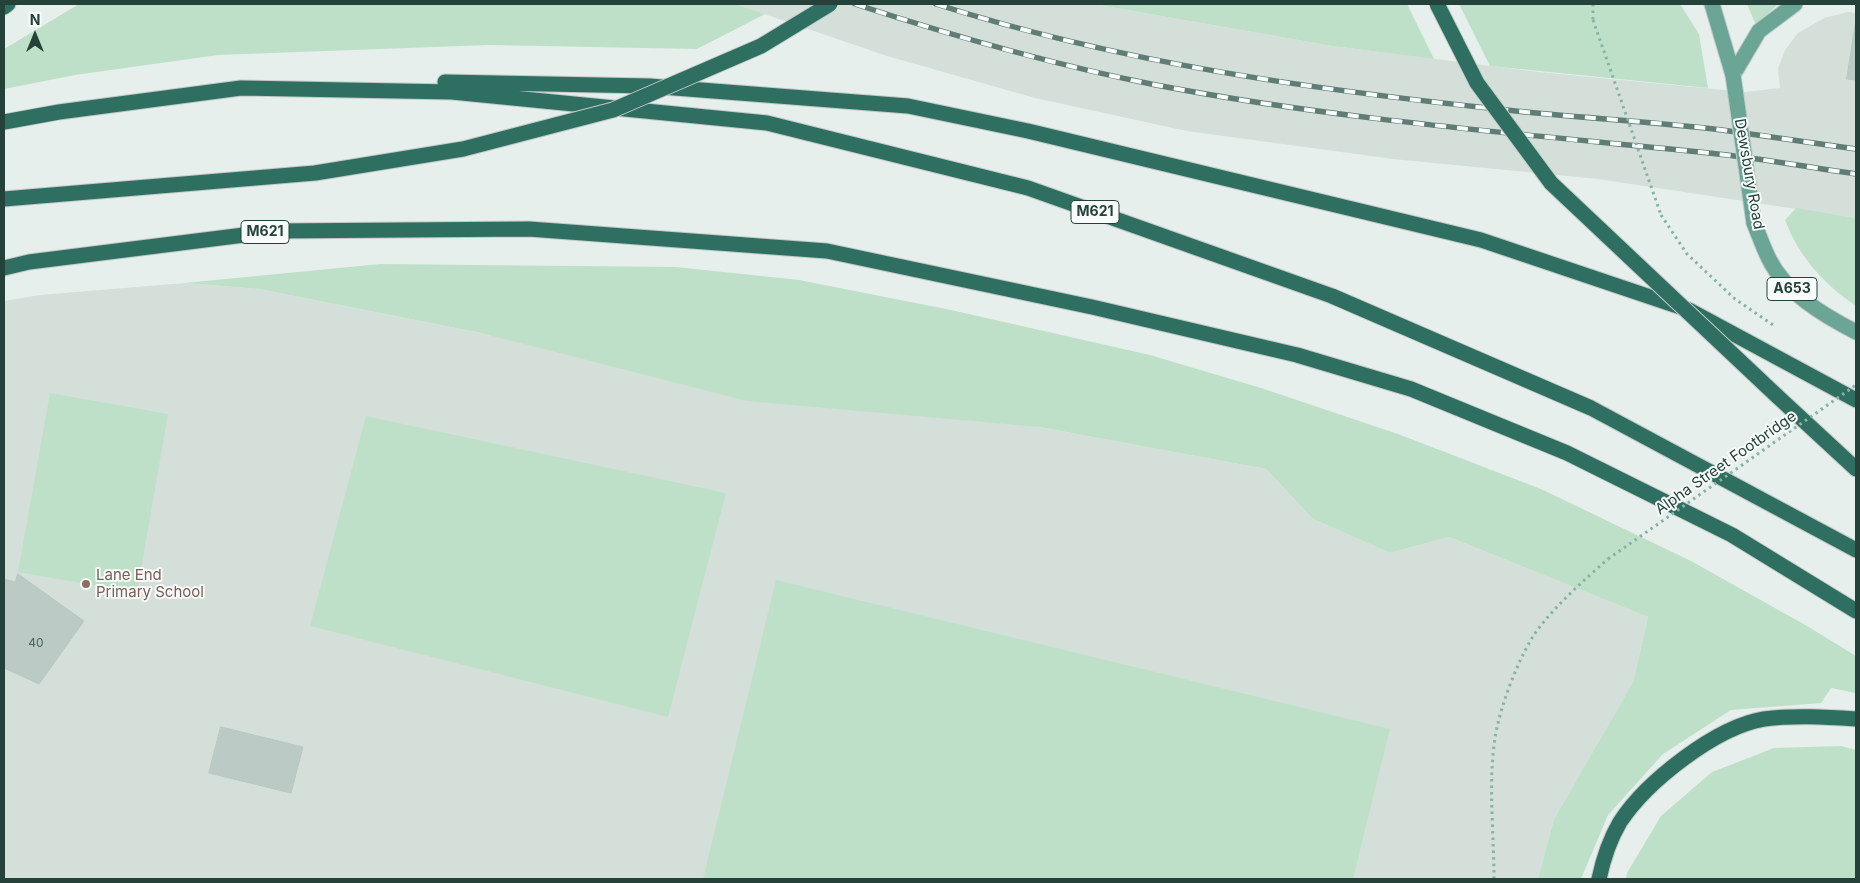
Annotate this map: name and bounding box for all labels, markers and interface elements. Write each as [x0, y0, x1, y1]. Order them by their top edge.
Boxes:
north arrow [10, 10, 60, 60]
text: N [30, 11, 40, 28]
street label: Dewsbury Road [1730, 117, 1768, 231]
road number: M621 [1071, 200, 1119, 223]
road number: M621 [241, 220, 289, 243]
road number: A653 [1767, 278, 1817, 300]
street label: Alpha Street Footbridge [1652, 407, 1800, 519]
place label: Lane End Primary School [96, 566, 204, 601]
marker: Lane End Primary School [80, 578, 92, 590]
house number: 40 [28, 636, 44, 650]

